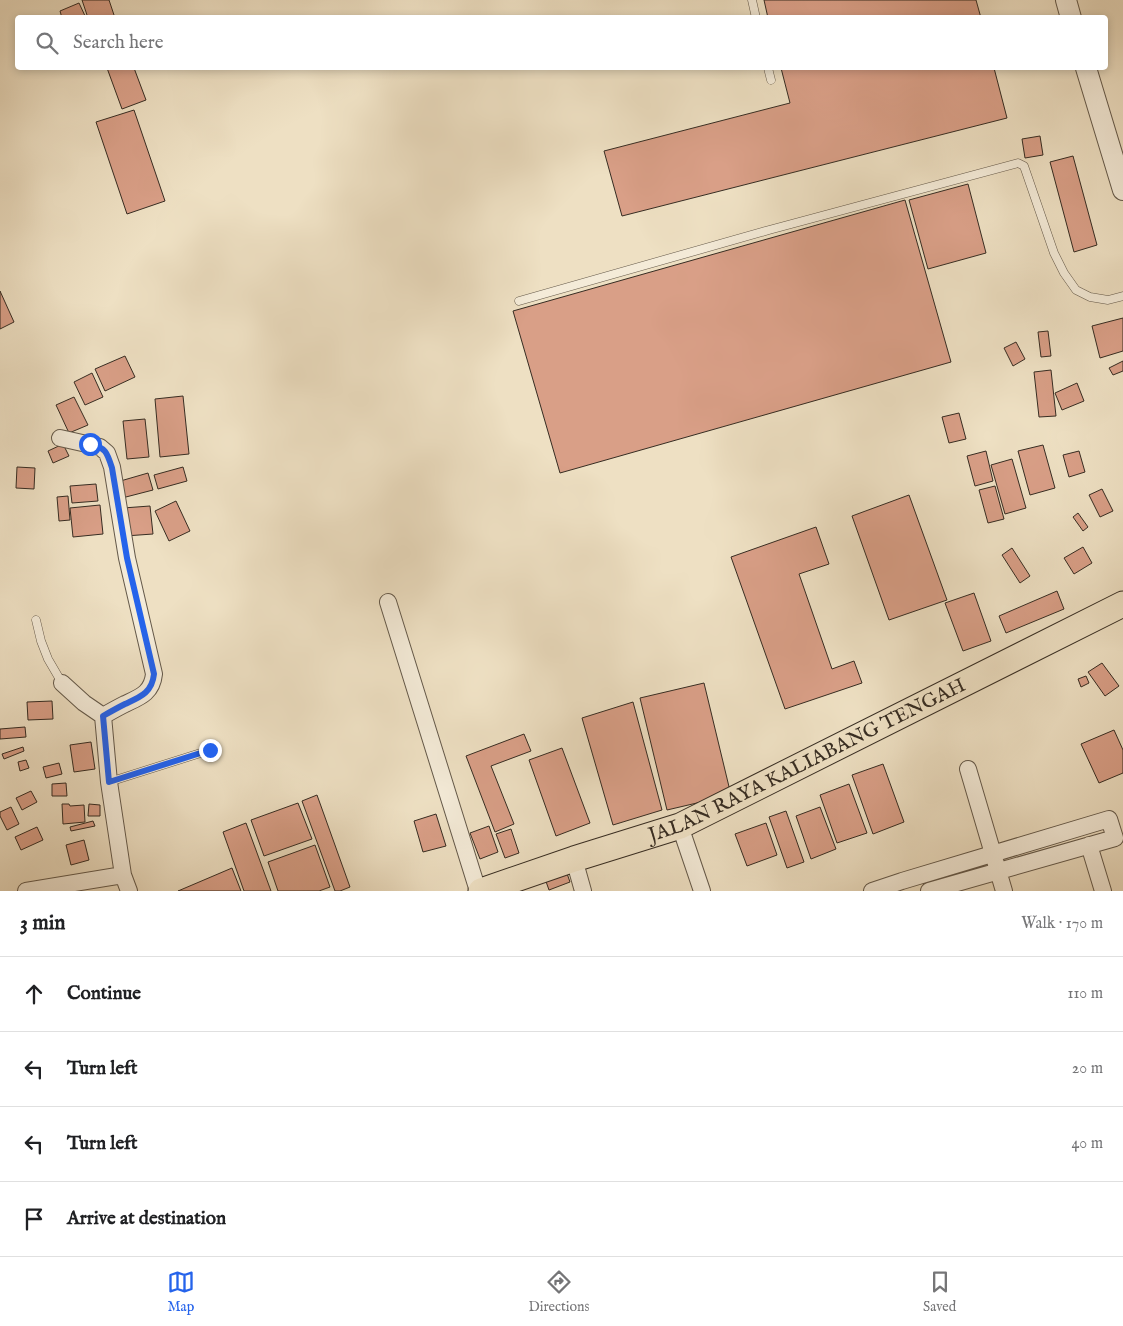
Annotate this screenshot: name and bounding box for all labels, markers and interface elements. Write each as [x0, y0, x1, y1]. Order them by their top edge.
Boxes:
search box [15, 15, 1108, 70]
icon: search [33, 29, 61, 57]
text: Search here [73, 31, 164, 55]
route start [79, 433, 102, 456]
street label: JALAN RAYA KALIABANG TENGAH [643, 672, 970, 848]
route end [199, 739, 222, 762]
text: 3 min [20, 910, 65, 937]
text: Walk · 170 m [1021, 914, 1103, 934]
icon: ahead [20, 980, 48, 1008]
text: Continue [67, 982, 141, 1006]
text: 110 m [1067, 984, 1103, 1004]
icon: left [20, 1055, 48, 1083]
text: Turn left [67, 1057, 138, 1081]
text: 20 m [1072, 1059, 1103, 1079]
icon: left [20, 1130, 48, 1158]
text: Turn left [67, 1132, 138, 1156]
text: 40 m [1071, 1134, 1103, 1154]
icon: arrive [20, 1205, 48, 1233]
text: Arrive at destination [67, 1207, 226, 1231]
tab: Map [167, 1268, 195, 1316]
tab: Directions [528, 1268, 589, 1316]
tab: Saved [923, 1268, 956, 1316]

